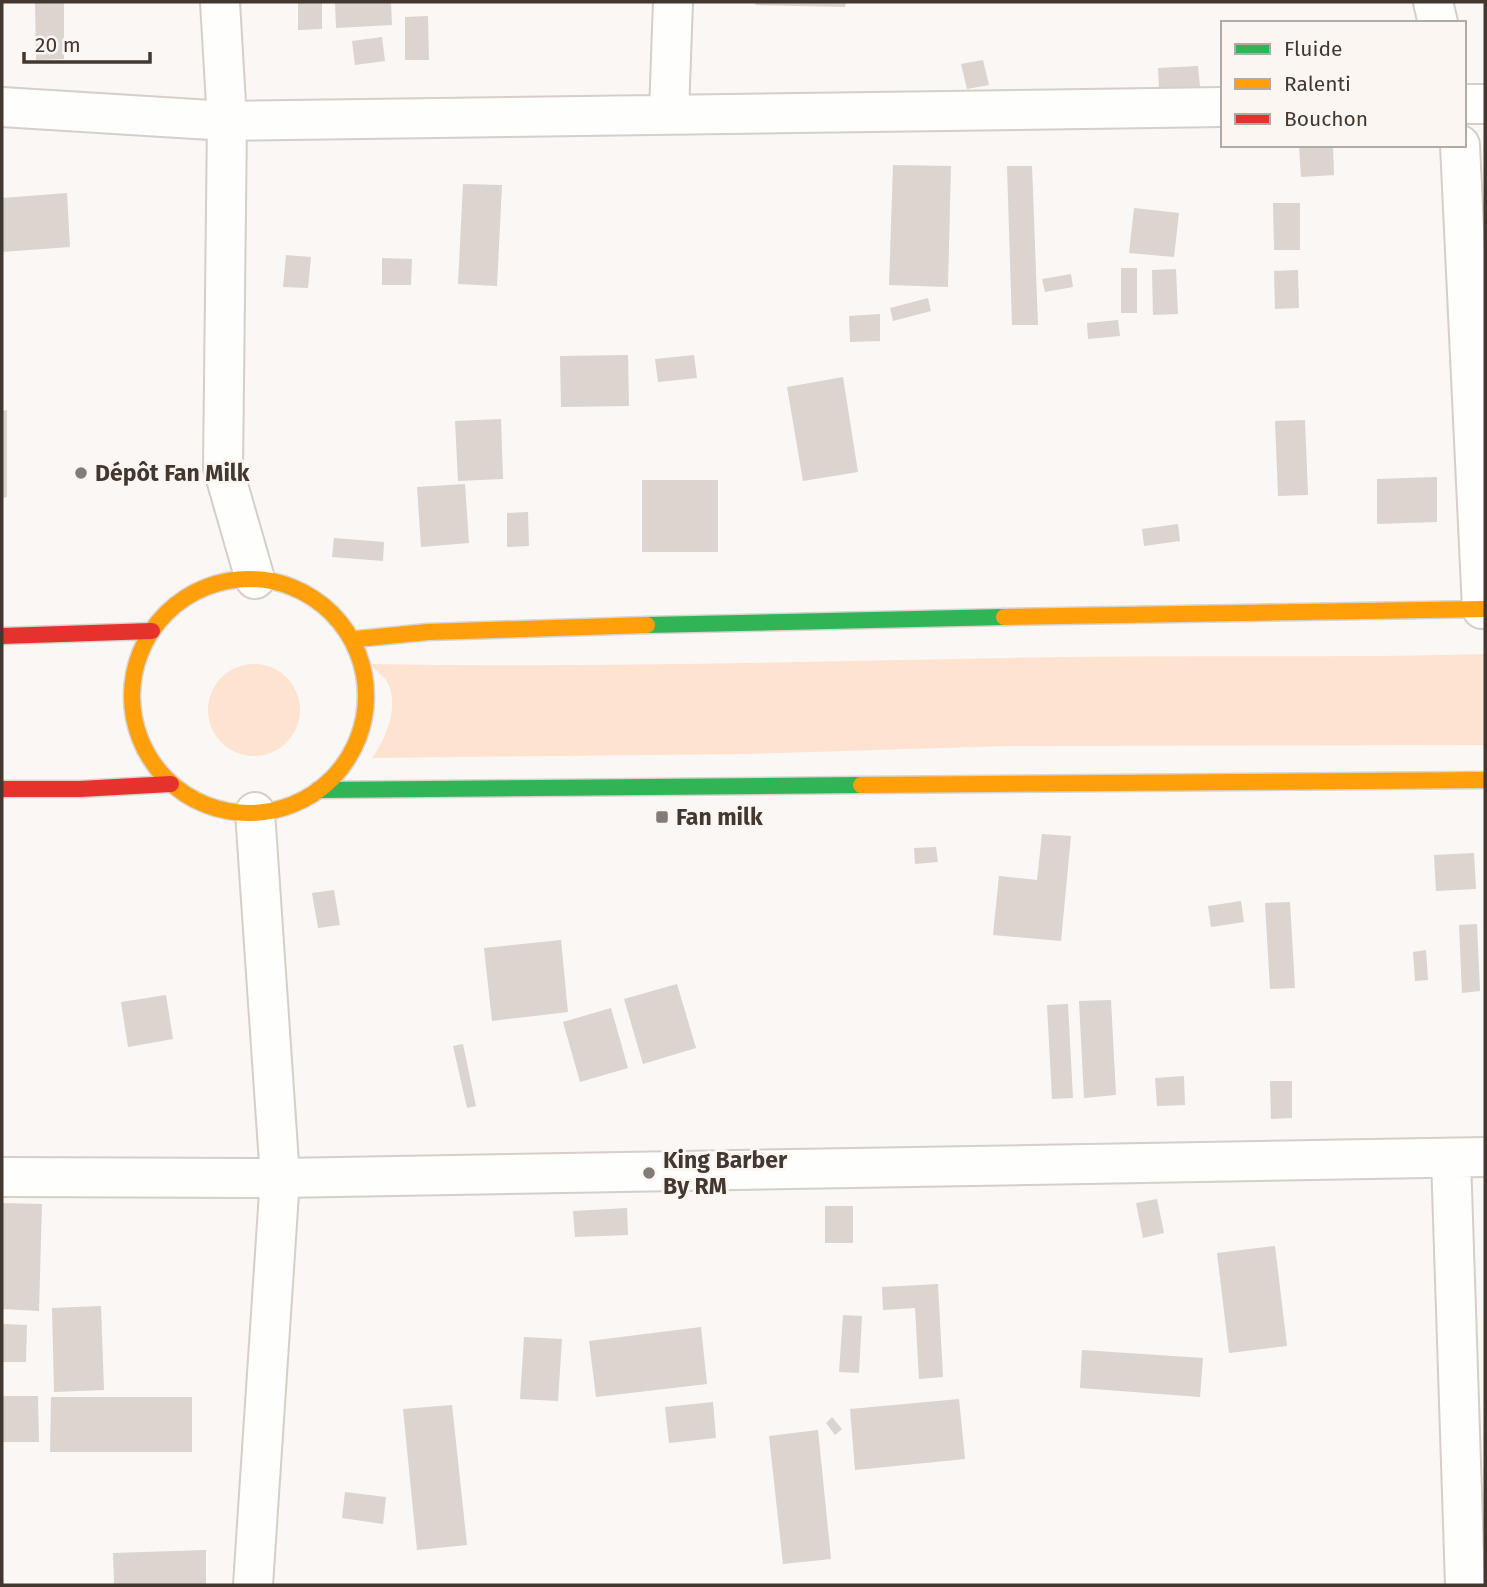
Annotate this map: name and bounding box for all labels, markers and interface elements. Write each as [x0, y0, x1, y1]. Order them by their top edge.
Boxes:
scale bar [24, 21, 150, 65]
legend [1221, 21, 1466, 147]
text: 20 m [35, 32, 81, 58]
text: Fluide [1284, 36, 1342, 62]
text: Ralenti [1284, 71, 1351, 97]
text: Bouchon [1284, 106, 1368, 132]
place label: Dépôt Fan Milk [95, 459, 250, 487]
marker: Dépôt Fan Milk [73, 465, 89, 481]
place label: Fan milk [676, 803, 763, 831]
marker: Fan milk [654, 809, 670, 825]
place label: King Barber By RM [663, 1146, 788, 1200]
marker: King Barber By RM [641, 1165, 657, 1181]

